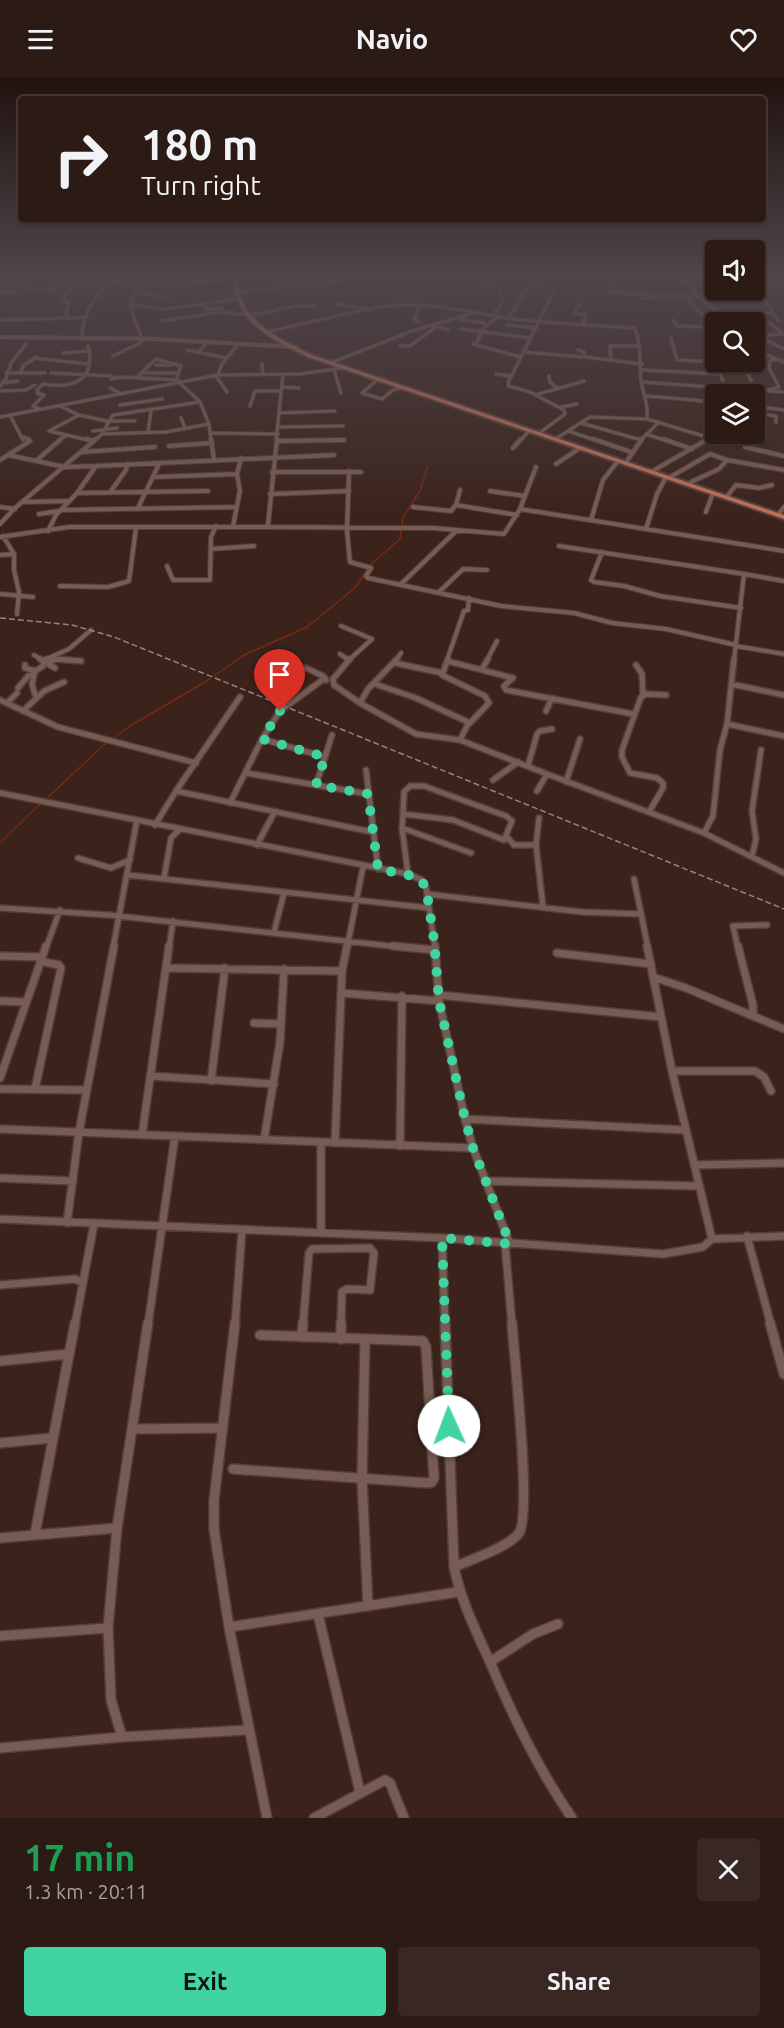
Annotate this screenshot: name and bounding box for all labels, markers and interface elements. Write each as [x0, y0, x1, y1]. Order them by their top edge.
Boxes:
icon: menu [24, 23, 57, 56]
icon: heart [727, 23, 760, 56]
text: Navio [356, 24, 428, 54]
icon: right [42, 120, 120, 198]
text: 180 m [141, 121, 258, 168]
text: Turn right [141, 170, 261, 200]
map controls [705, 240, 765, 444]
button: sound [705, 240, 765, 300]
button: search [705, 312, 765, 372]
button: layers [705, 384, 765, 444]
pin [254, 649, 305, 711]
icon: arrive [263, 658, 296, 691]
position arrow [417, 1394, 481, 1458]
text: 17 min [24, 1837, 135, 1878]
button: close [697, 1838, 760, 1901]
text: 1.3 km · 20:11 [24, 1880, 148, 1903]
button: Exit [24, 1947, 386, 2016]
button: Share [398, 1947, 760, 2016]

